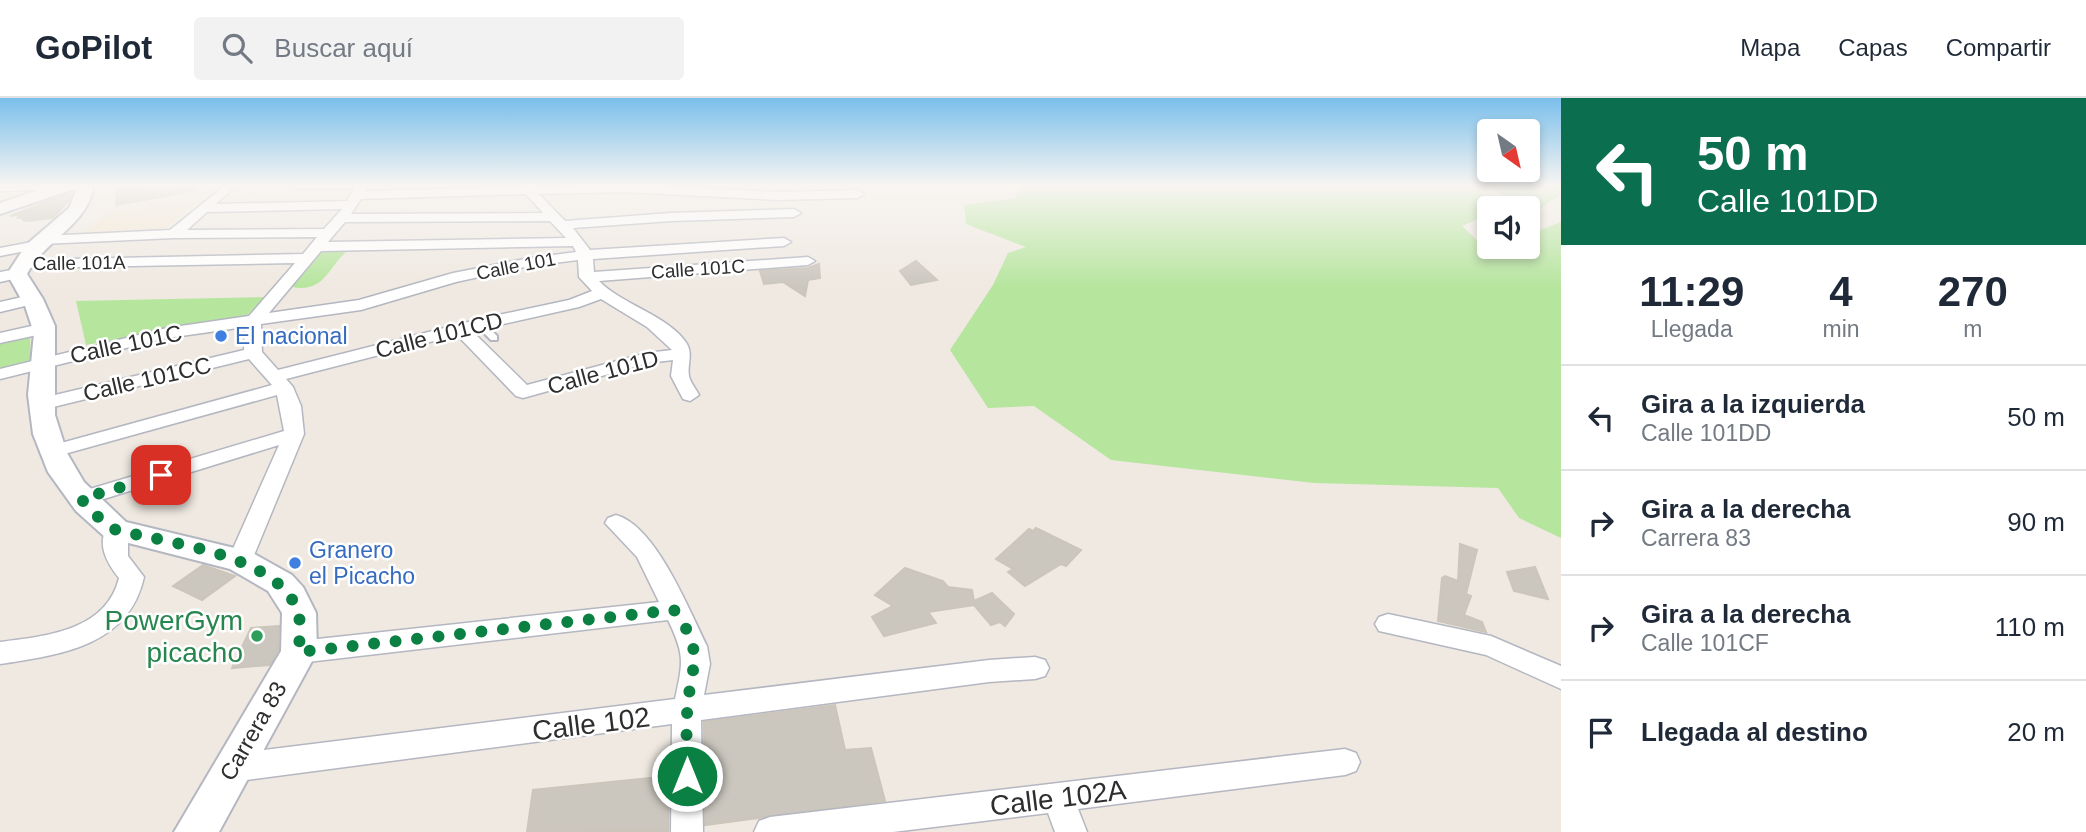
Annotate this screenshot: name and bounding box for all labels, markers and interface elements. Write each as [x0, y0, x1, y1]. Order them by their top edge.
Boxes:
search box [194, 17, 684, 80]
text: GoPilot [35, 29, 152, 66]
icon: search [218, 29, 256, 67]
text: Buscar aquí [274, 33, 413, 63]
text: Mapa [1740, 34, 1800, 61]
text: Capas [1838, 34, 1908, 61]
text: Compartir [1946, 34, 2051, 61]
north arrow [1477, 119, 1540, 182]
map controls [1477, 119, 1540, 259]
icon: left [1582, 126, 1673, 217]
text: 50 m [1697, 126, 1809, 180]
text: Calle 101DD [1697, 183, 1878, 219]
button: sound [1477, 196, 1540, 259]
street label: Calle 101 [475, 248, 557, 284]
street label: Calle 101A [32, 252, 126, 274]
street label: Calle 101C [650, 255, 746, 283]
text: 11:29 [1639, 268, 1744, 315]
text: 4 [1829, 268, 1853, 315]
text: 270 [1938, 268, 2008, 315]
street label: Calle 101CD [373, 307, 505, 363]
text: Llegada [1651, 316, 1733, 342]
text: min [1822, 316, 1860, 342]
text: m [1963, 316, 1982, 342]
street label: Calle 101C [68, 319, 184, 369]
place label: El nacional [235, 323, 348, 349]
marker: El nacional [213, 328, 229, 344]
street label: Calle 101D [545, 345, 661, 399]
street label: Calle 101CC [81, 352, 213, 406]
text: Gira a la izquierda [1641, 389, 1865, 419]
icon: left [1582, 399, 1620, 437]
text: 50 m [2007, 402, 2065, 432]
text: Calle 101DD [1641, 420, 1771, 446]
pin [131, 445, 191, 505]
icon: arrive [142, 456, 180, 494]
text: Gira a la derecha [1641, 494, 1851, 524]
icon: right [1582, 504, 1620, 542]
text: 90 m [2007, 507, 2065, 537]
text: Carrera 83 [1641, 525, 1751, 551]
place label: Granero el Picacho [309, 537, 415, 589]
marker: Granero el Picacho [287, 555, 303, 571]
text: Gira a la derecha [1641, 599, 1851, 629]
place label: PowerGym picacho [105, 605, 243, 668]
icon: right [1582, 609, 1620, 647]
text: 110 m [1995, 612, 2065, 642]
marker: PowerGym picacho [249, 628, 265, 644]
text: Calle 101CF [1641, 630, 1769, 656]
street label: Carrera 83 [214, 677, 292, 785]
street label: Calle 102 [530, 701, 652, 747]
icon: arrive [1582, 714, 1620, 752]
text: Llegada al destino [1641, 717, 1868, 747]
text: 20 m [2007, 717, 2065, 747]
position arrow [650, 739, 724, 813]
street label: Calle 102A [988, 774, 1128, 822]

